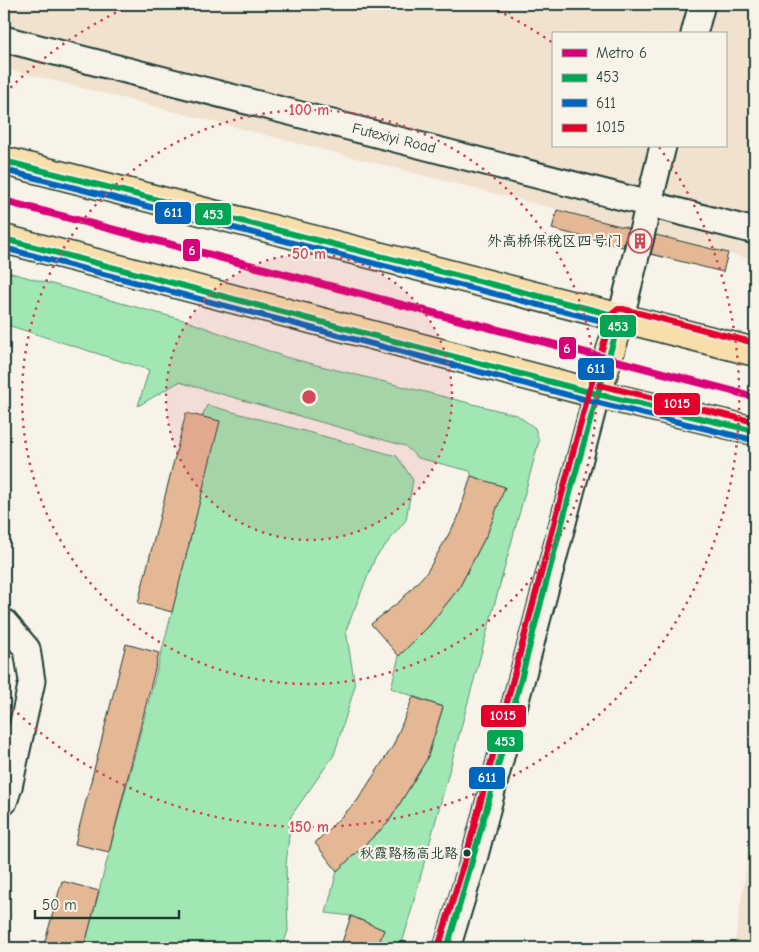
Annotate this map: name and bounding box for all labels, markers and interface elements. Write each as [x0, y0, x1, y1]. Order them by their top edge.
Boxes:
legend [552, 32, 726, 148]
text: Metro 6 [596, 44, 647, 62]
text: 453 [596, 68, 619, 86]
text: 611 [596, 94, 616, 112]
text: 100 m [289, 101, 329, 119]
text: 1015 [596, 118, 625, 136]
street label: Futexiyi Road [350, 119, 438, 157]
line badge: 611 [154, 201, 192, 225]
line badge: 453 [194, 202, 232, 226]
text: 611 [164, 204, 182, 221]
text: 453 [203, 206, 224, 223]
building icon: 外高桥保税区四号门 [627, 228, 653, 254]
place label: 外高桥保税区四号门 [487, 232, 622, 250]
line badge: 6 [182, 238, 201, 262]
text: 6 [188, 242, 196, 259]
text: 50 m [292, 245, 326, 263]
line badge: 453 [599, 314, 637, 338]
text: 453 [608, 318, 629, 335]
line badge: 6 [558, 336, 577, 360]
text: 6 [563, 340, 571, 357]
line badge: 611 [577, 357, 615, 381]
text: 611 [587, 360, 605, 377]
centre of rings [300, 388, 318, 406]
line badge: 1015 [653, 392, 701, 416]
text: 1015 [664, 395, 690, 412]
line badge: 1015 [480, 704, 527, 728]
text: 1015 [490, 707, 516, 724]
line badge: 453 [486, 729, 524, 753]
text: 453 [495, 733, 516, 750]
line badge: 611 [468, 766, 506, 790]
text: 611 [478, 769, 496, 786]
text: 150 m [289, 818, 329, 836]
place label: 秋霞路杨高北路 [360, 845, 458, 862]
marker: 秋霞路杨高北路 [462, 848, 472, 858]
scale bar [35, 887, 179, 919]
text: 50 m [42, 896, 77, 914]

